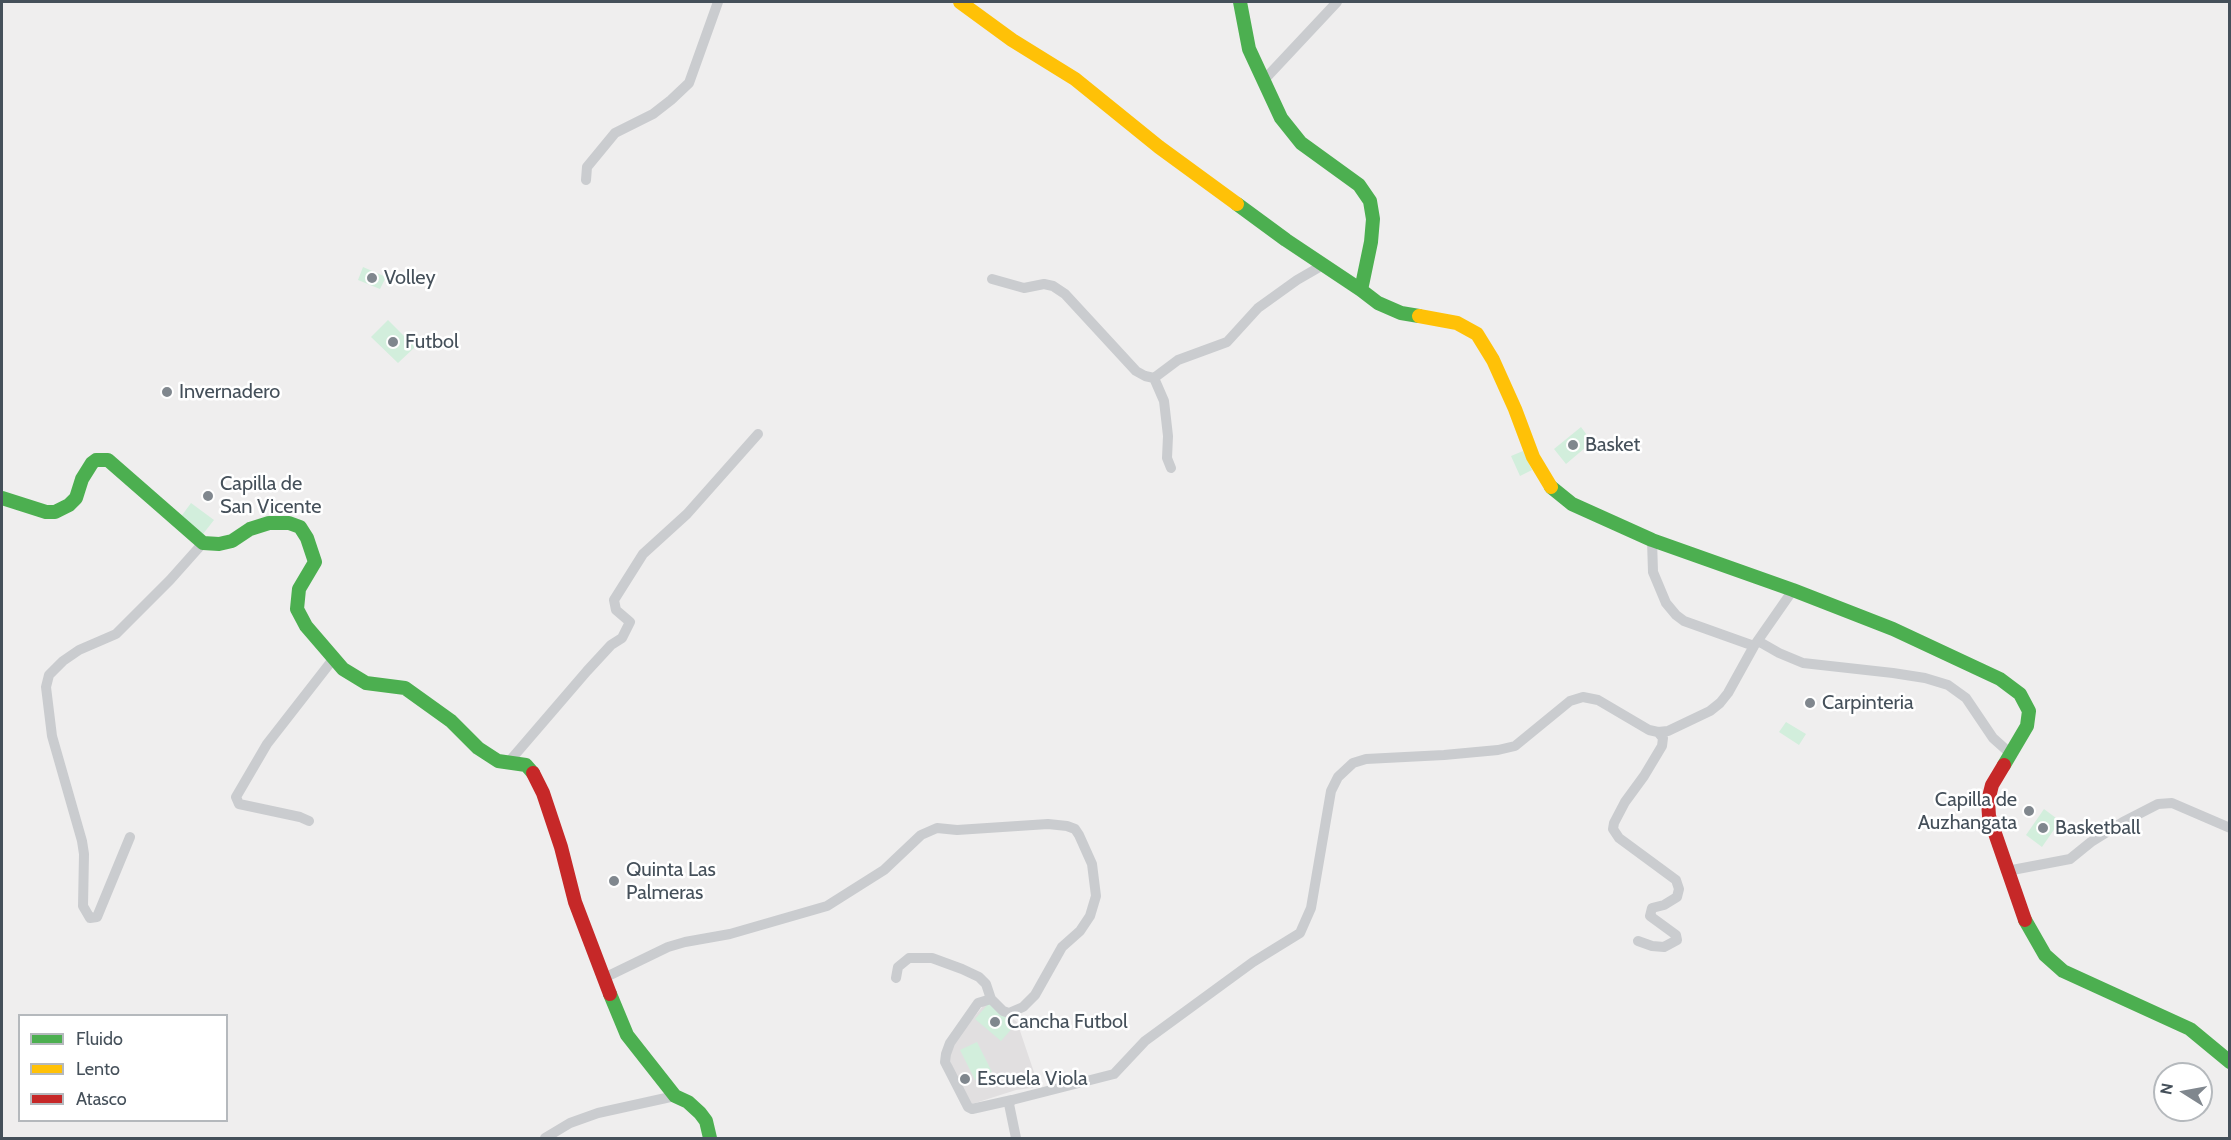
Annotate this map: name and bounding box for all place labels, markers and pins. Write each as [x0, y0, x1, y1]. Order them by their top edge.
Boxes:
place label: Volley [384, 266, 436, 290]
marker: Volley [365, 271, 379, 285]
place label: Futbol [405, 330, 459, 354]
marker: Futbol [386, 335, 400, 349]
place label: Invernadero [179, 380, 280, 404]
marker: Invernadero [160, 385, 174, 399]
place label: Basket [1585, 433, 1640, 457]
marker: Basket [1566, 438, 1580, 452]
place label: Capilla de San Vicente [220, 472, 321, 519]
marker: Capilla de San Vicente [201, 489, 215, 503]
place label: Carpinteria [1822, 691, 1914, 715]
marker: Carpinteria [1803, 696, 1817, 710]
place label: Capilla de Auzhangata [1918, 788, 2017, 835]
marker: Capilla de Auzhangata [2022, 804, 2036, 818]
place label: Basketball [2055, 816, 2140, 840]
marker: Basketball [2036, 821, 2050, 835]
place label: Quinta Las Palmeras [626, 858, 716, 905]
marker: Quinta Las Palmeras [607, 874, 621, 888]
place label: Cancha Futbol [1007, 1010, 1128, 1034]
marker: Cancha Futbol [988, 1015, 1002, 1029]
place label: Escuela Viola [977, 1067, 1088, 1091]
marker: Escuela Viola [958, 1072, 972, 1086]

